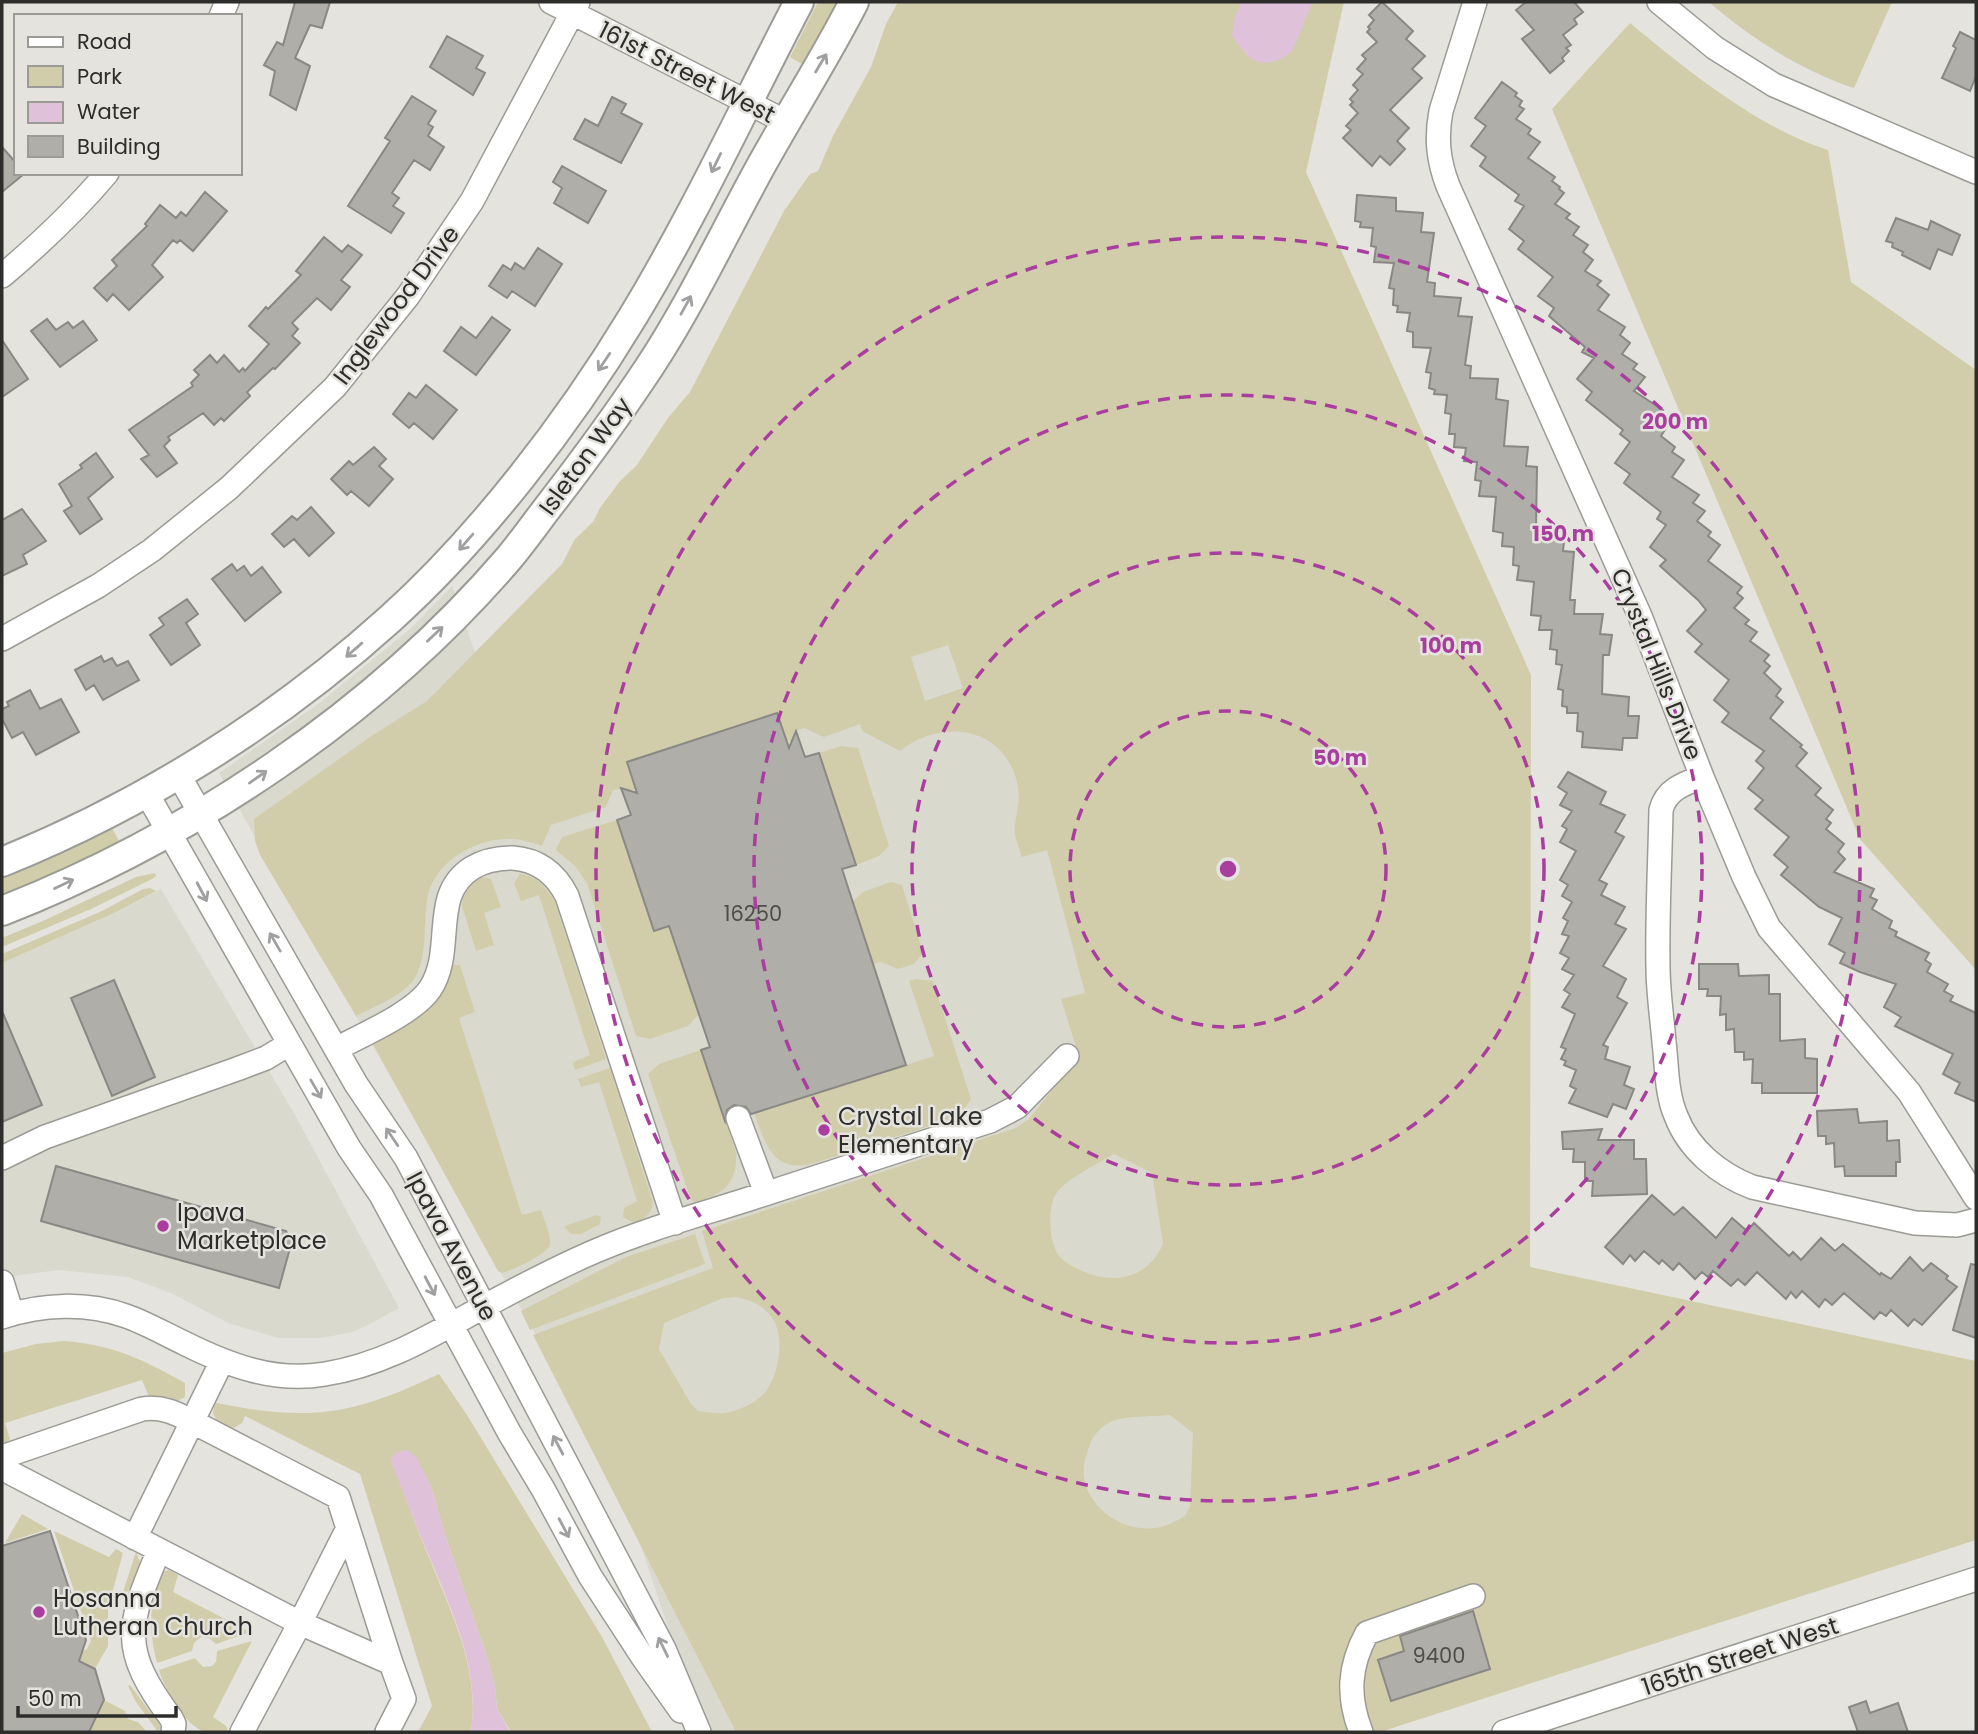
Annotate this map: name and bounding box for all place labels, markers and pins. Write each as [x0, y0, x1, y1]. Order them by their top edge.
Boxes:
centre of rings [1216, 857, 1240, 881]
place label: Crystal Lake Elementary [838, 1100, 983, 1161]
marker: Crystal Lake Elementary [816, 1122, 832, 1138]
place label: Ipava Marketplace [177, 1196, 327, 1257]
marker: Ipava Marketplace [155, 1218, 171, 1234]
place label: Hosanna Lutheran Church [53, 1582, 253, 1643]
marker: Hosanna Lutheran Church [31, 1604, 47, 1620]

